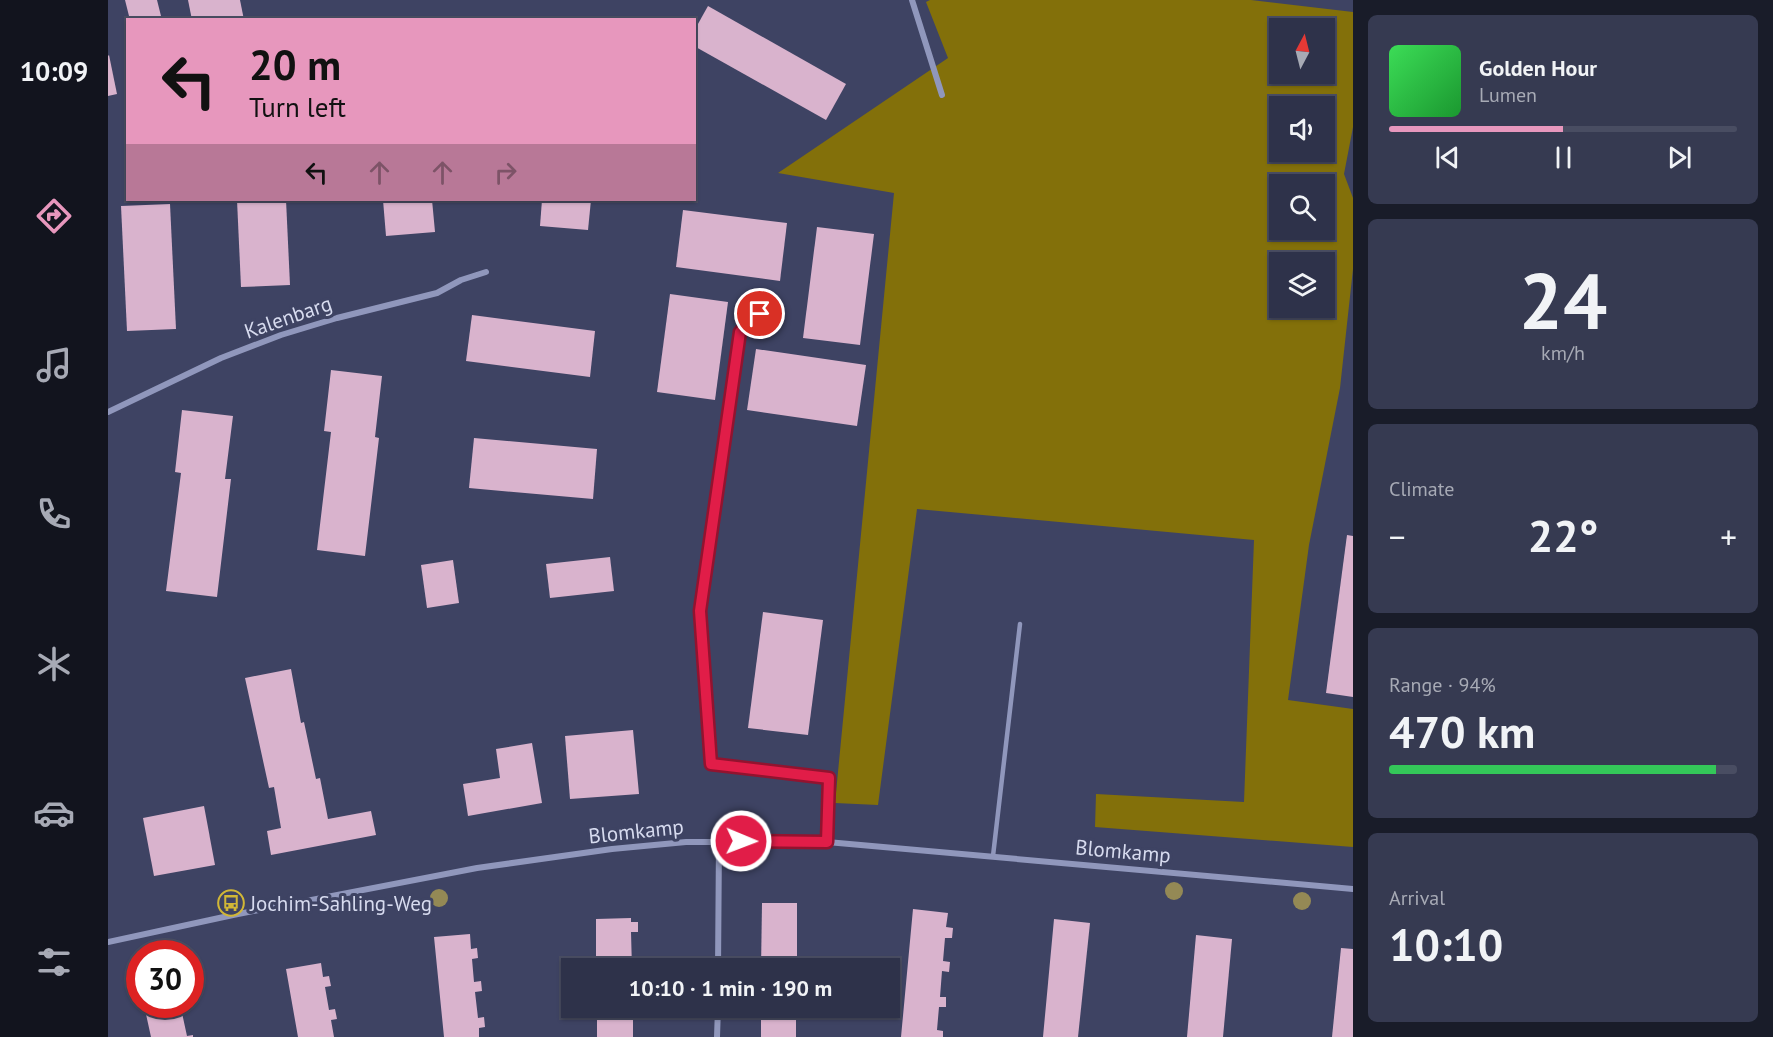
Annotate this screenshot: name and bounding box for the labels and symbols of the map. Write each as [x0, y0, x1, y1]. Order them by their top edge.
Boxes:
north arrow [1269, 18, 1335, 84]
pin [734, 288, 785, 339]
street label: Kalenbarg [241, 289, 335, 345]
position arrow [709, 809, 773, 873]
street label: Blomkamp [587, 813, 685, 849]
street label: Blomkamp [1074, 833, 1172, 869]
bus stop icon: Jochim-Sahling-Weg [216, 888, 246, 918]
place label: Jochim-Sahling-Weg [249, 890, 432, 917]
speed limit sign: 30 [126, 940, 204, 1018]

